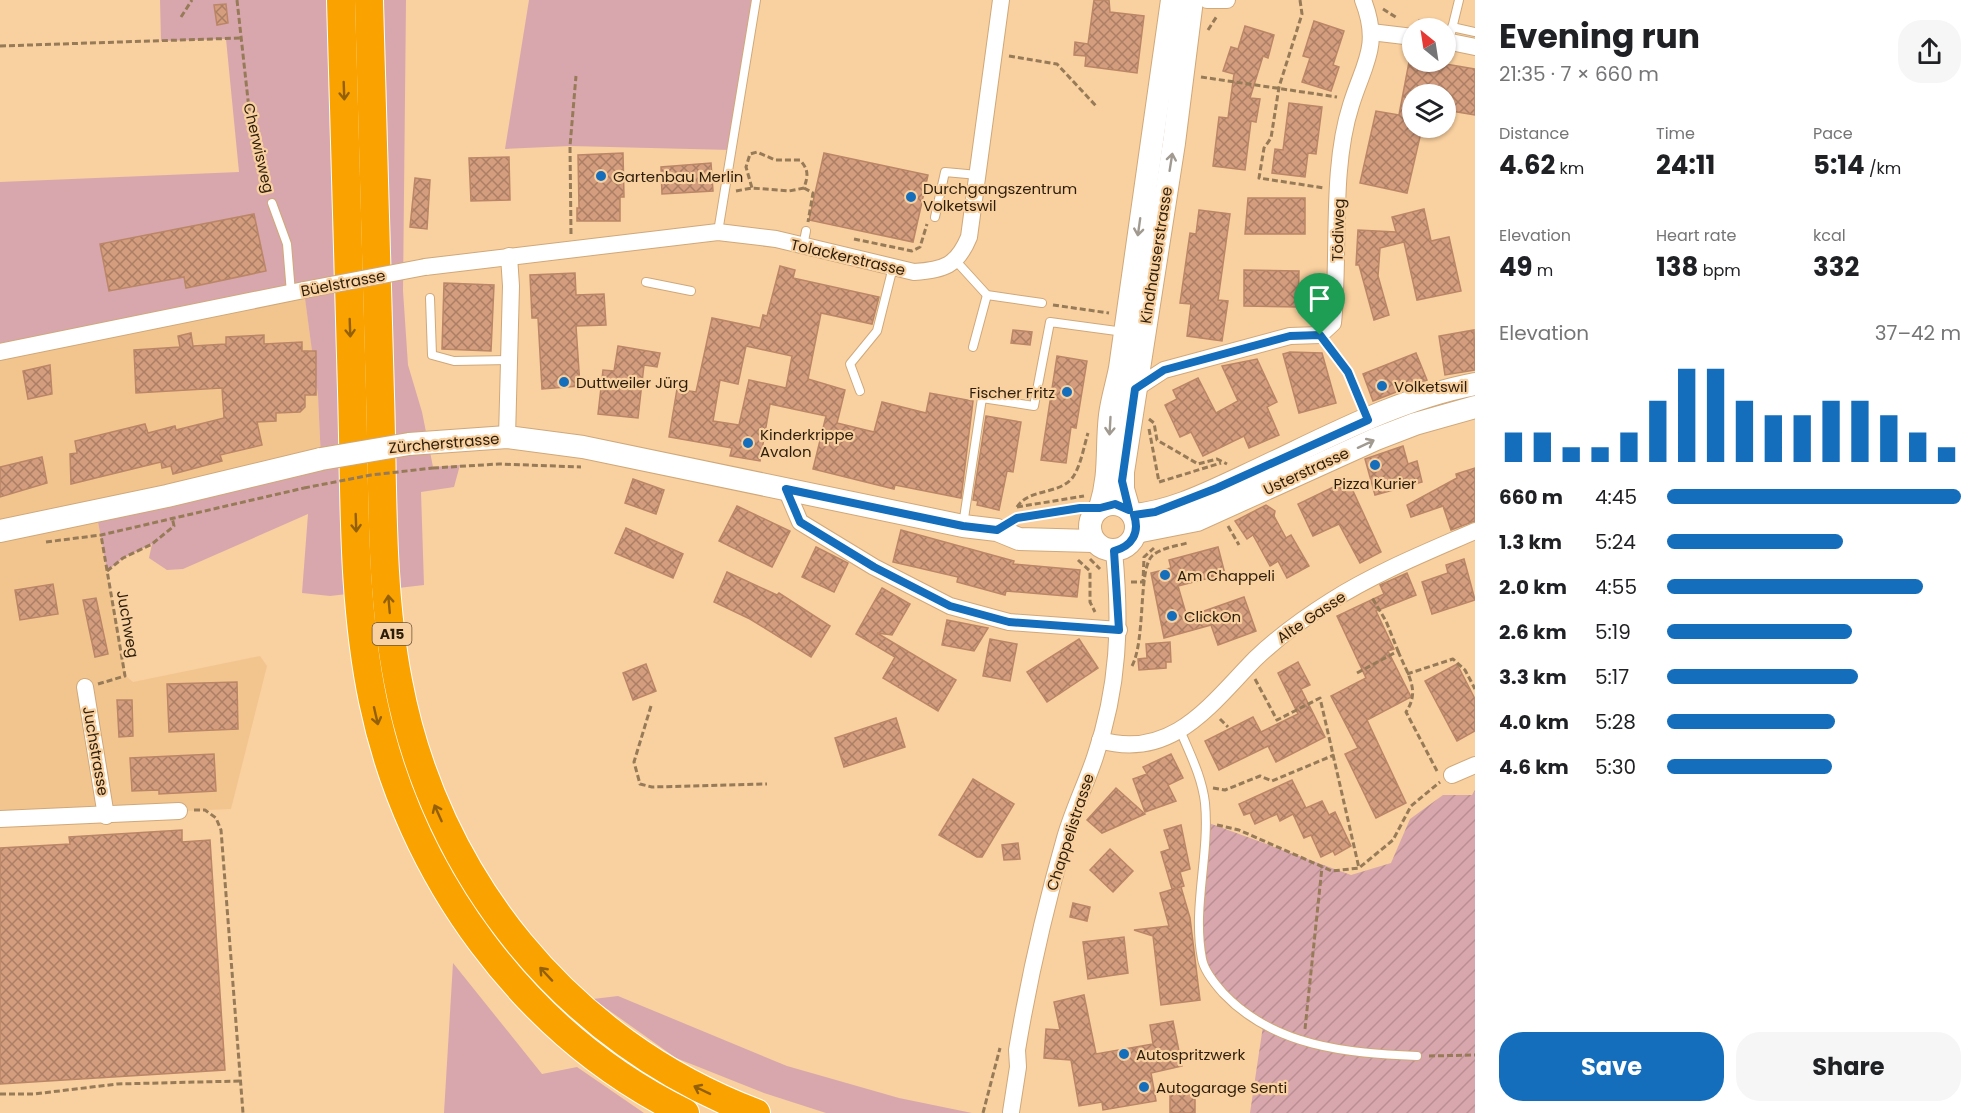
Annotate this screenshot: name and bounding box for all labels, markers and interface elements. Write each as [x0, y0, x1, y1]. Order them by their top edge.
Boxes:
text: Evening run [1499, 13, 1700, 60]
north arrow [1402, 18, 1456, 72]
map controls [1402, 18, 1456, 138]
button: share [1898, 20, 1961, 83]
text: 21:35 · 7 × 660 m [1499, 60, 1659, 88]
one-way arrow [338, 80, 350, 100]
button: layers [1402, 84, 1456, 138]
street label: Cherwisweg [238, 101, 280, 195]
text: Distance [1499, 122, 1569, 145]
text: Time [1656, 122, 1695, 145]
text: Pace [1813, 122, 1853, 145]
text: 4.62 [1499, 147, 1555, 183]
text: 24:11 [1656, 147, 1715, 183]
text: 5:14 [1813, 147, 1865, 183]
one-way arrow [1165, 153, 1176, 173]
text: km [1555, 157, 1584, 180]
text: /km [1865, 157, 1901, 180]
place label: Gartenbau Merlin [613, 166, 743, 187]
marker: Gartenbau Merlin [594, 169, 608, 183]
place label: Durchgangszentrum Volketswil [923, 178, 1077, 216]
street label: Kindhauserstrasse [1135, 185, 1177, 325]
marker: Durchgangszentrum Volketswil [904, 190, 918, 204]
street label: Tödiweg [1326, 198, 1350, 262]
one-way arrow [1133, 217, 1144, 237]
text: Elevation [1499, 224, 1571, 247]
text: Heart rate [1656, 224, 1736, 247]
text: kcal [1813, 224, 1846, 247]
street label: Tolackerstrasse [789, 234, 907, 280]
text: 49 [1499, 249, 1533, 285]
text: 138 [1656, 249, 1698, 285]
text: 332 [1813, 249, 1859, 285]
text: m [1533, 259, 1553, 282]
text: bpm [1698, 259, 1741, 282]
street label: Büelstrasse [299, 265, 387, 301]
pin [1294, 273, 1345, 335]
icon: arrive [1303, 282, 1336, 315]
one-way arrow [345, 317, 356, 337]
text: Elevation [1499, 319, 1589, 347]
text: 37–42 m [1875, 319, 1961, 347]
place label: Duttweiler Jürg [576, 372, 688, 393]
marker: Duttweiler Jürg [557, 375, 571, 389]
place label: Volketswil [1394, 376, 1467, 397]
marker: Volketswil [1375, 379, 1389, 393]
place label: Fischer Fritz [969, 382, 1055, 403]
marker: Fischer Fritz [1060, 385, 1074, 399]
one-way arrow [1104, 416, 1115, 435]
place label: Kinderkrippe Avalon [760, 424, 854, 462]
street label: Zürcherstrasse [388, 428, 500, 458]
marker: Kinderkrippe Avalon [741, 436, 755, 450]
one-way arrow [1356, 438, 1374, 449]
street label: Usterstrasse [1260, 442, 1352, 500]
marker: Pizza Kurier [1368, 458, 1382, 472]
place label: Pizza Kurier [1334, 473, 1417, 494]
text: 660 m [1499, 483, 1563, 511]
text: 4:45 [1595, 483, 1637, 511]
one-way arrow [351, 512, 362, 532]
text: 1.3 km [1499, 528, 1562, 556]
text: 5:24 [1595, 528, 1636, 556]
place label: Am Chappeli [1177, 565, 1275, 586]
marker: Am Chappeli [1158, 568, 1172, 582]
text: 2.0 km [1499, 573, 1567, 601]
text: 4:55 [1595, 573, 1637, 601]
street label: Alte Gasse [1272, 586, 1350, 648]
street label: Juchweg [112, 589, 144, 659]
one-way arrow [383, 595, 394, 615]
place label: ClickOn [1184, 606, 1241, 627]
marker: ClickOn [1165, 609, 1179, 623]
text: 2.6 km [1499, 618, 1567, 646]
text: 5:19 [1595, 618, 1631, 646]
road number: A15 [372, 623, 412, 645]
text: 3.3 km [1499, 663, 1567, 691]
text: 5:17 [1595, 663, 1629, 691]
street label: Juchstrasse [78, 705, 114, 797]
one-way arrow [371, 707, 383, 726]
text: 4.0 km [1499, 708, 1569, 736]
text: 5:28 [1595, 708, 1636, 736]
text: 4.6 km [1499, 753, 1569, 781]
text: 5:30 [1595, 753, 1636, 781]
street label: Chappelistrasse [1041, 771, 1099, 893]
one-way arrow [432, 805, 444, 823]
one-way arrow [539, 967, 554, 982]
button: Save [1499, 1032, 1724, 1101]
button: Share [1736, 1032, 1961, 1101]
place label: Autospritzwerk [1136, 1044, 1246, 1065]
marker: Autospritzwerk [1117, 1047, 1131, 1061]
place label: Autogarage Senti [1156, 1077, 1287, 1098]
marker: Autogarage Senti [1137, 1080, 1151, 1094]
one-way arrow [694, 1083, 712, 1095]

